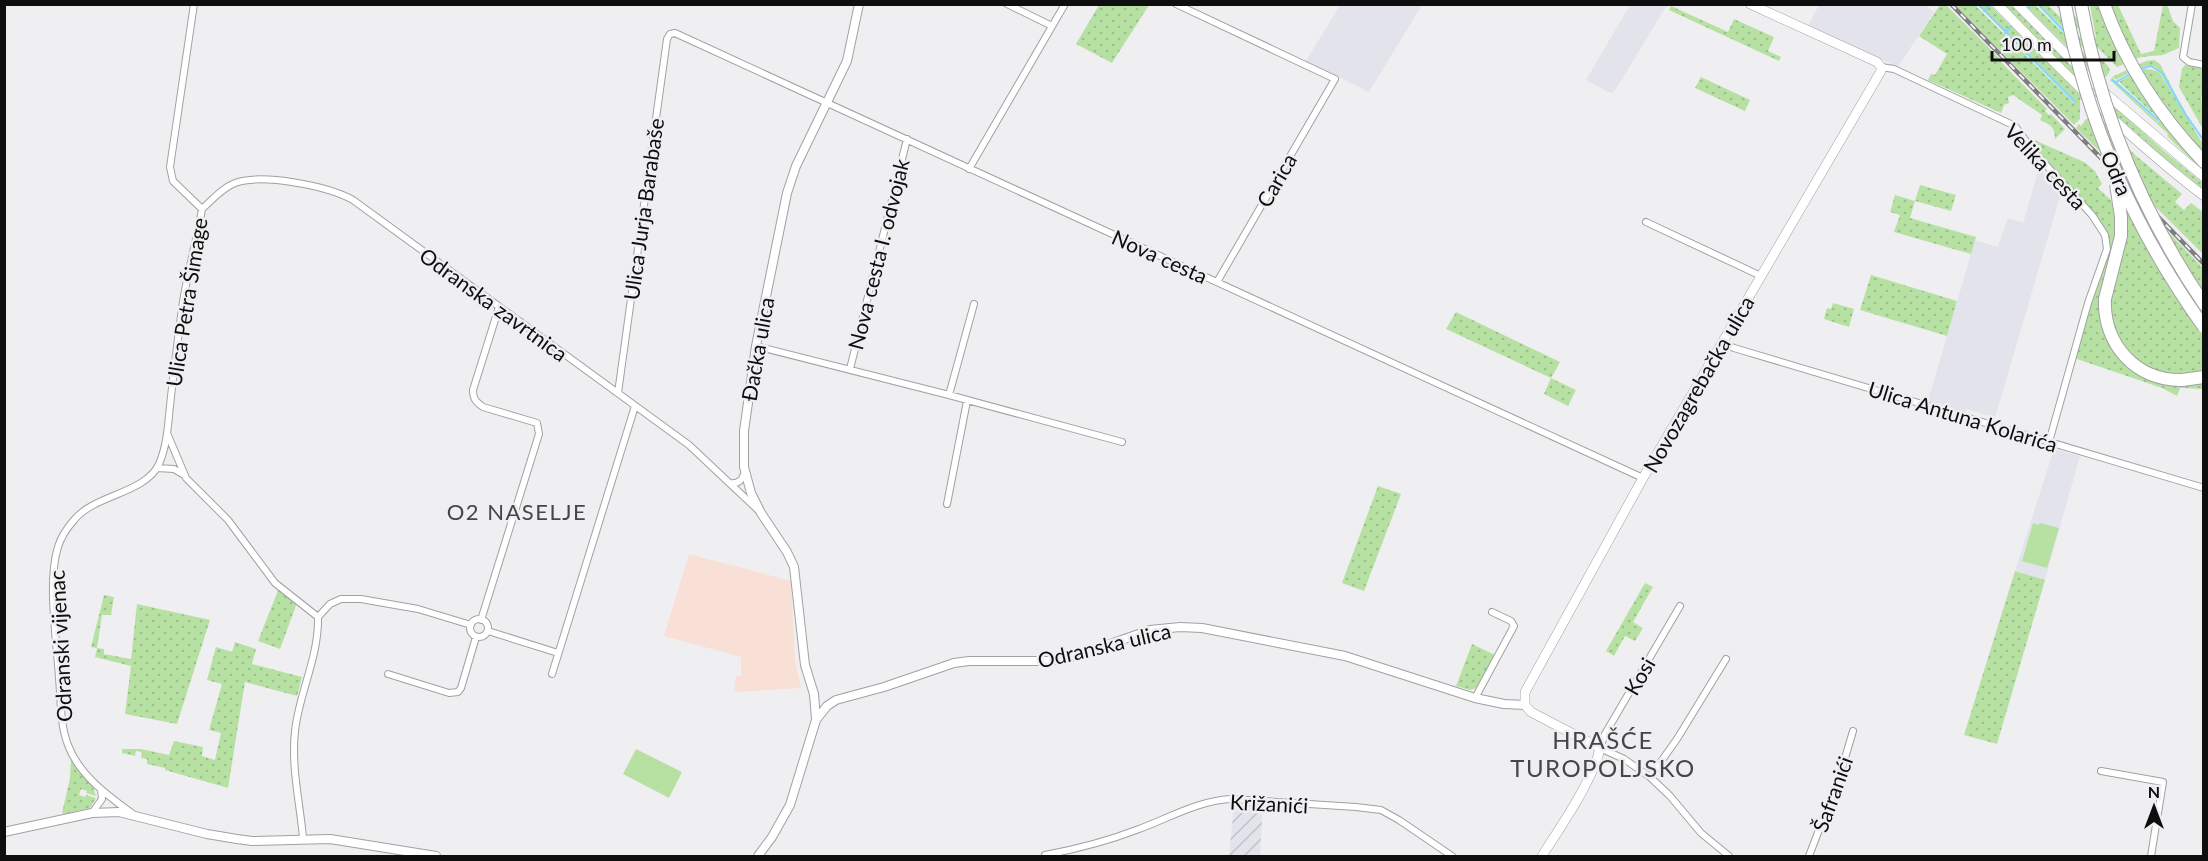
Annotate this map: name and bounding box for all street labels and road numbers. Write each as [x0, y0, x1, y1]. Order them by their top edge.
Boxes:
street label: Ulica Jurja Barabaše [618, 116, 668, 302]
street label: Velika cesta [2000, 118, 2092, 214]
street label: Odra [2096, 147, 2138, 199]
street label: Carica [1251, 149, 1301, 211]
street label: Nova cesta I. odvojak [842, 156, 914, 352]
street label: Ulica Petra Šimage [160, 216, 212, 388]
street label: Nova cesta [1108, 224, 1212, 288]
street label: Odranska zavrtnica [415, 242, 573, 366]
street label: Novozagrebačka ulica [1637, 291, 1759, 477]
street label: Đačka ulica [736, 295, 778, 403]
street label: Ulica Antuna Kolarića [1865, 375, 2061, 457]
street label: Odranski vijenac [44, 569, 76, 723]
street label: Odranska ulica [1035, 618, 1173, 672]
street label: Kosi [1618, 653, 1660, 699]
street label: Šafranići [1807, 753, 1857, 835]
street label: Križanići [1229, 788, 1309, 818]

